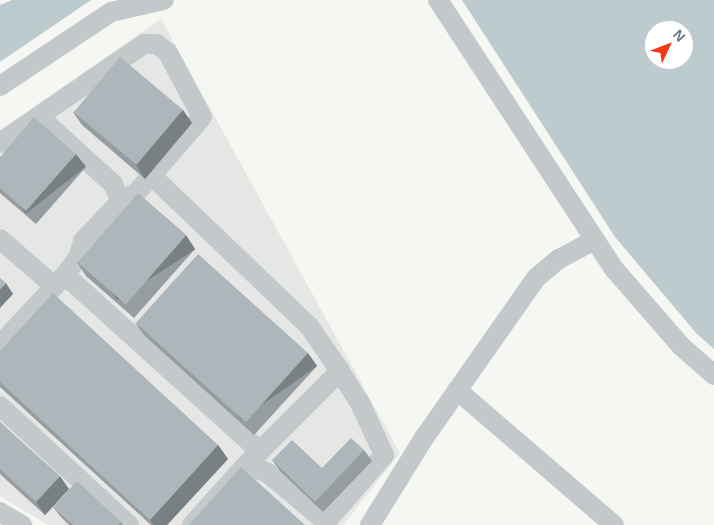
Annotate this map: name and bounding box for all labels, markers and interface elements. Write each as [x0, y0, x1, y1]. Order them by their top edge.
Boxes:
north arrow [644, 20, 694, 70]
text: N [670, 26, 689, 45]

